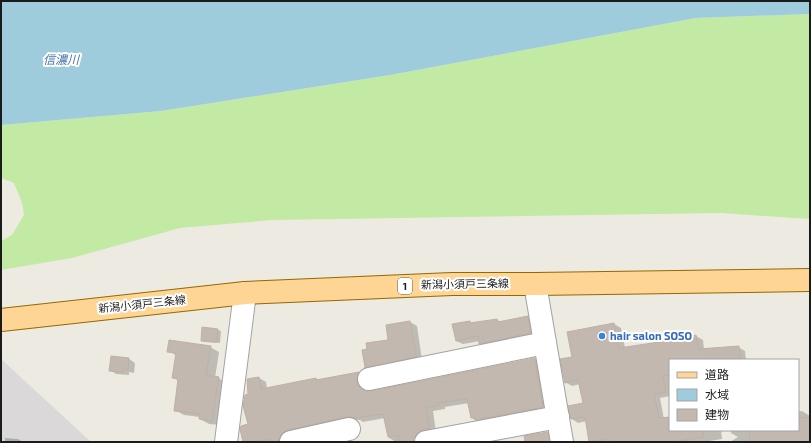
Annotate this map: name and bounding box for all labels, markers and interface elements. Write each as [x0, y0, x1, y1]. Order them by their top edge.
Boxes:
water label: 信濃川 [43, 52, 81, 66]
street label: 新潟小須戸三条線 [421, 276, 509, 291]
road number: 1 [398, 278, 412, 294]
street label: 新潟小須戸三条線 [98, 292, 186, 315]
place label: hair salon SOSO [610, 329, 692, 342]
marker: hair salon SOSO [597, 331, 607, 341]
legend [669, 359, 799, 431]
text: 道路 [705, 367, 729, 381]
text: 水域 [705, 387, 729, 401]
text: 建物 [705, 407, 729, 421]

